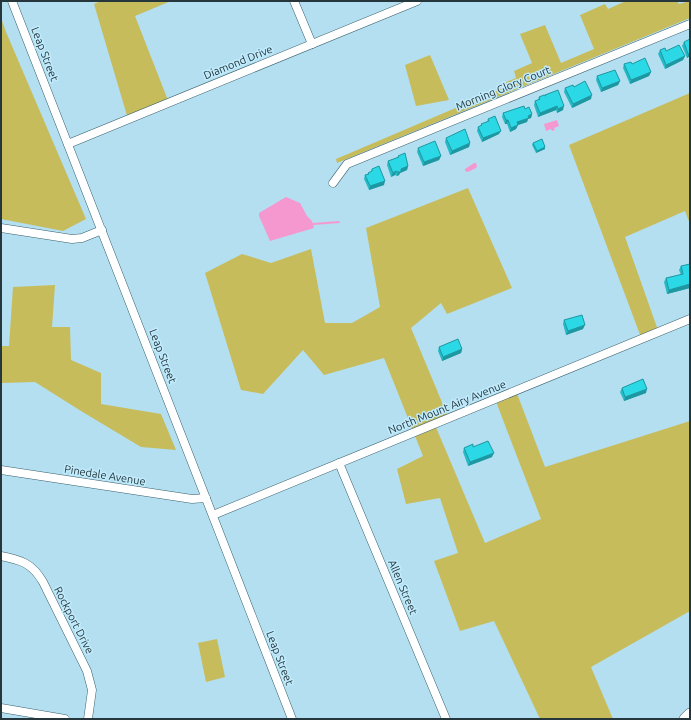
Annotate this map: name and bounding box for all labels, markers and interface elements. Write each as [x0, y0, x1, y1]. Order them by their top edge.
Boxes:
street label: Leap Street [29, 25, 61, 83]
street label: Diamond Drive [202, 43, 274, 81]
street label: Morning Glory Court [454, 63, 553, 112]
street label: Leap Street [147, 327, 179, 385]
street label: North Mount Airy Avenue [386, 378, 508, 436]
street label: Pinedale Avenue [63, 463, 147, 487]
street label: Allen Street [386, 558, 420, 617]
street label: Rockport Drive [52, 584, 96, 656]
street label: Leap Street [264, 629, 296, 687]

